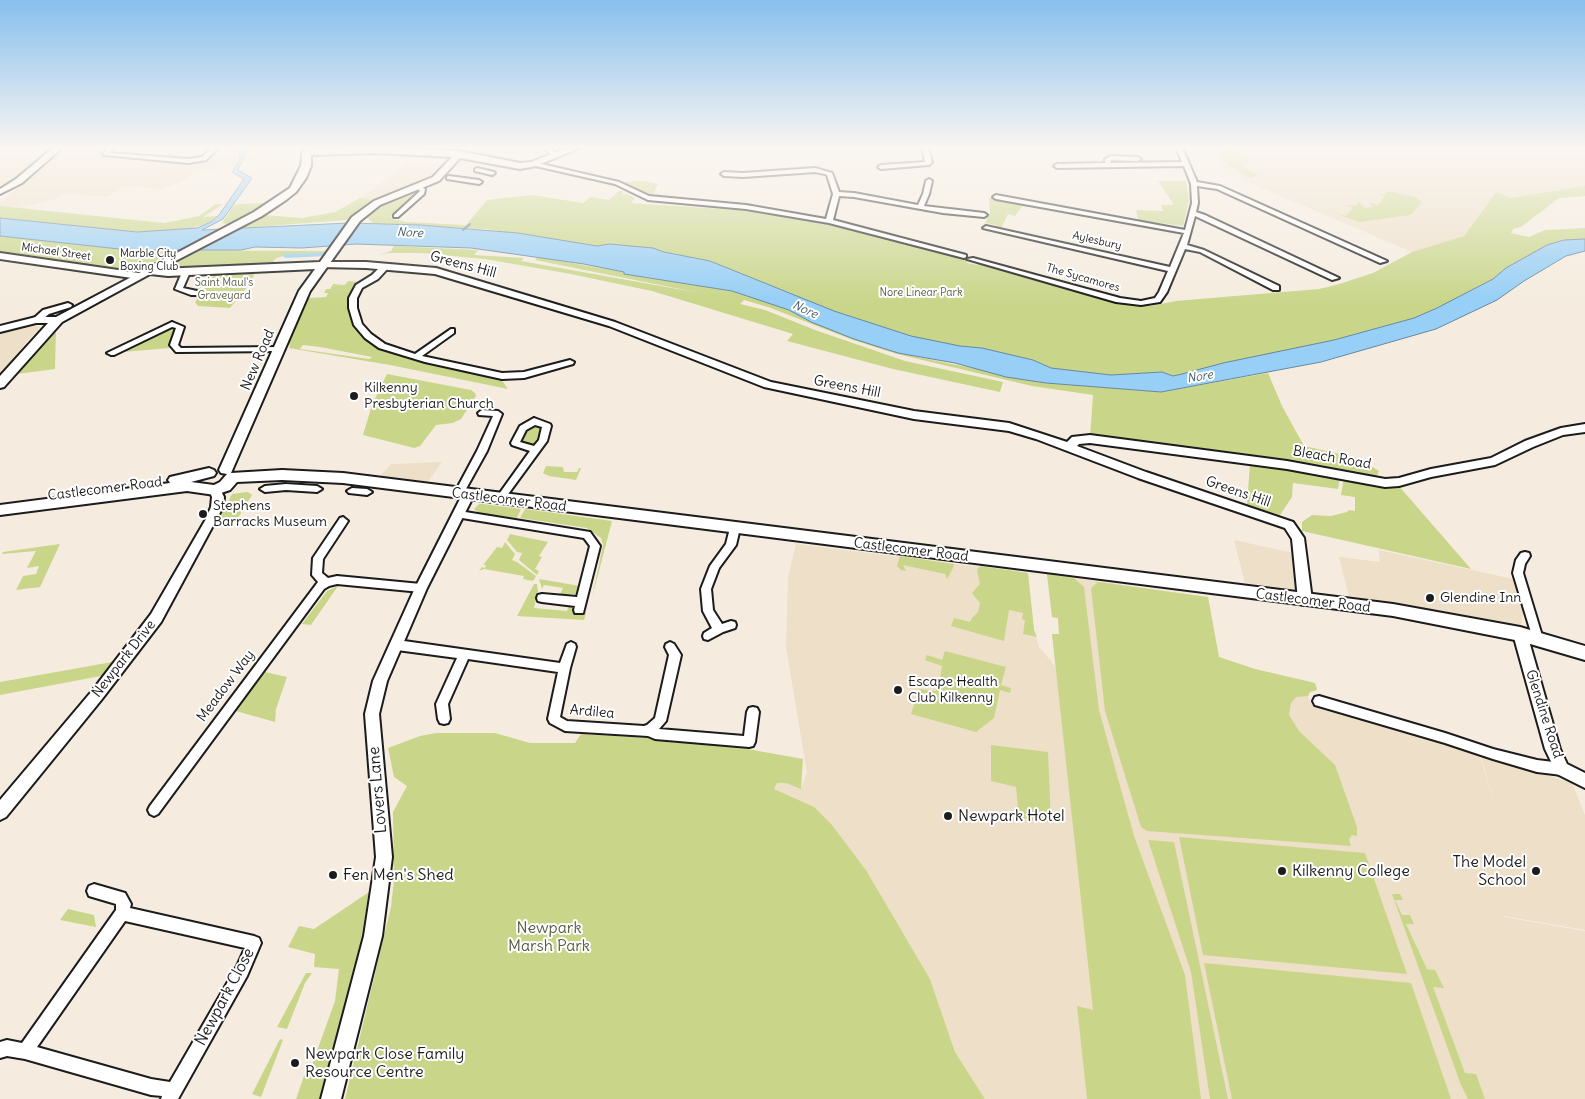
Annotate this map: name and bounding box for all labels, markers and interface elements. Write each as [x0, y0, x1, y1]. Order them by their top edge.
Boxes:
water label: Nore [397, 225, 423, 241]
street label: Aylesbury [1071, 229, 1123, 253]
street label: Michael Street [20, 241, 92, 263]
place label: Marble City Boxing Club [120, 247, 178, 273]
street label: Greens Hill [428, 248, 498, 282]
marker: Marble City Boxing Club [104, 254, 116, 266]
street label: The Sycamores [1045, 261, 1121, 295]
park label: Saint Maul's Graveyard [195, 276, 253, 302]
park label: Nore Linear Park [879, 286, 963, 300]
water label: Nore [790, 298, 820, 322]
street label: New Road [238, 327, 278, 393]
water label: Nore [1186, 368, 1214, 386]
street label: Greens Hill [812, 372, 882, 402]
place label: Kilkenny Presbyterian Church [364, 380, 494, 412]
marker: Kilkenny Presbyterian Church [348, 390, 360, 402]
street label: Bleach Road [1292, 443, 1372, 473]
street label: Greens Hill [1203, 473, 1273, 511]
street label: Castlecomer Road [47, 474, 163, 504]
street label: Castlecomer Road [451, 485, 567, 515]
place label: Stephens Barracks Museum [213, 498, 327, 530]
marker: Stephens Barracks Museum [197, 508, 209, 520]
street label: Castlecomer Road [853, 535, 969, 565]
street label: Castlecomer Road [1255, 586, 1371, 616]
place label: Glendine Inn [1440, 590, 1521, 606]
marker: Glendine Inn [1424, 592, 1436, 604]
street label: Newpark Drive [89, 617, 159, 701]
street label: Meadow Way [194, 647, 258, 725]
street label: Glendine Road [1522, 668, 1566, 760]
place label: Escape Health Club Kilkenny [908, 674, 998, 706]
marker: Escape Health Club Kilkenny [892, 684, 904, 696]
street label: Ardilea [569, 702, 615, 722]
street label: Lovers Lane [365, 746, 391, 834]
place label: Newpark Hotel [958, 806, 1065, 826]
marker: Newpark Hotel [942, 810, 954, 822]
place label: The Model School [1453, 852, 1526, 890]
place label: Kilkenny College [1292, 861, 1410, 881]
place label: Fen Men's Shed [343, 865, 454, 885]
marker: Kilkenny College [1276, 865, 1288, 877]
marker: The Model School [1530, 865, 1542, 877]
marker: Fen Men's Shed [327, 869, 339, 881]
park label: Newpark Marsh Park [508, 918, 590, 956]
street label: Newpark Close [191, 945, 259, 1049]
place label: Newpark Close Family Resource Centre [305, 1044, 464, 1082]
marker: Newpark Close Family Resource Centre [289, 1057, 301, 1069]

